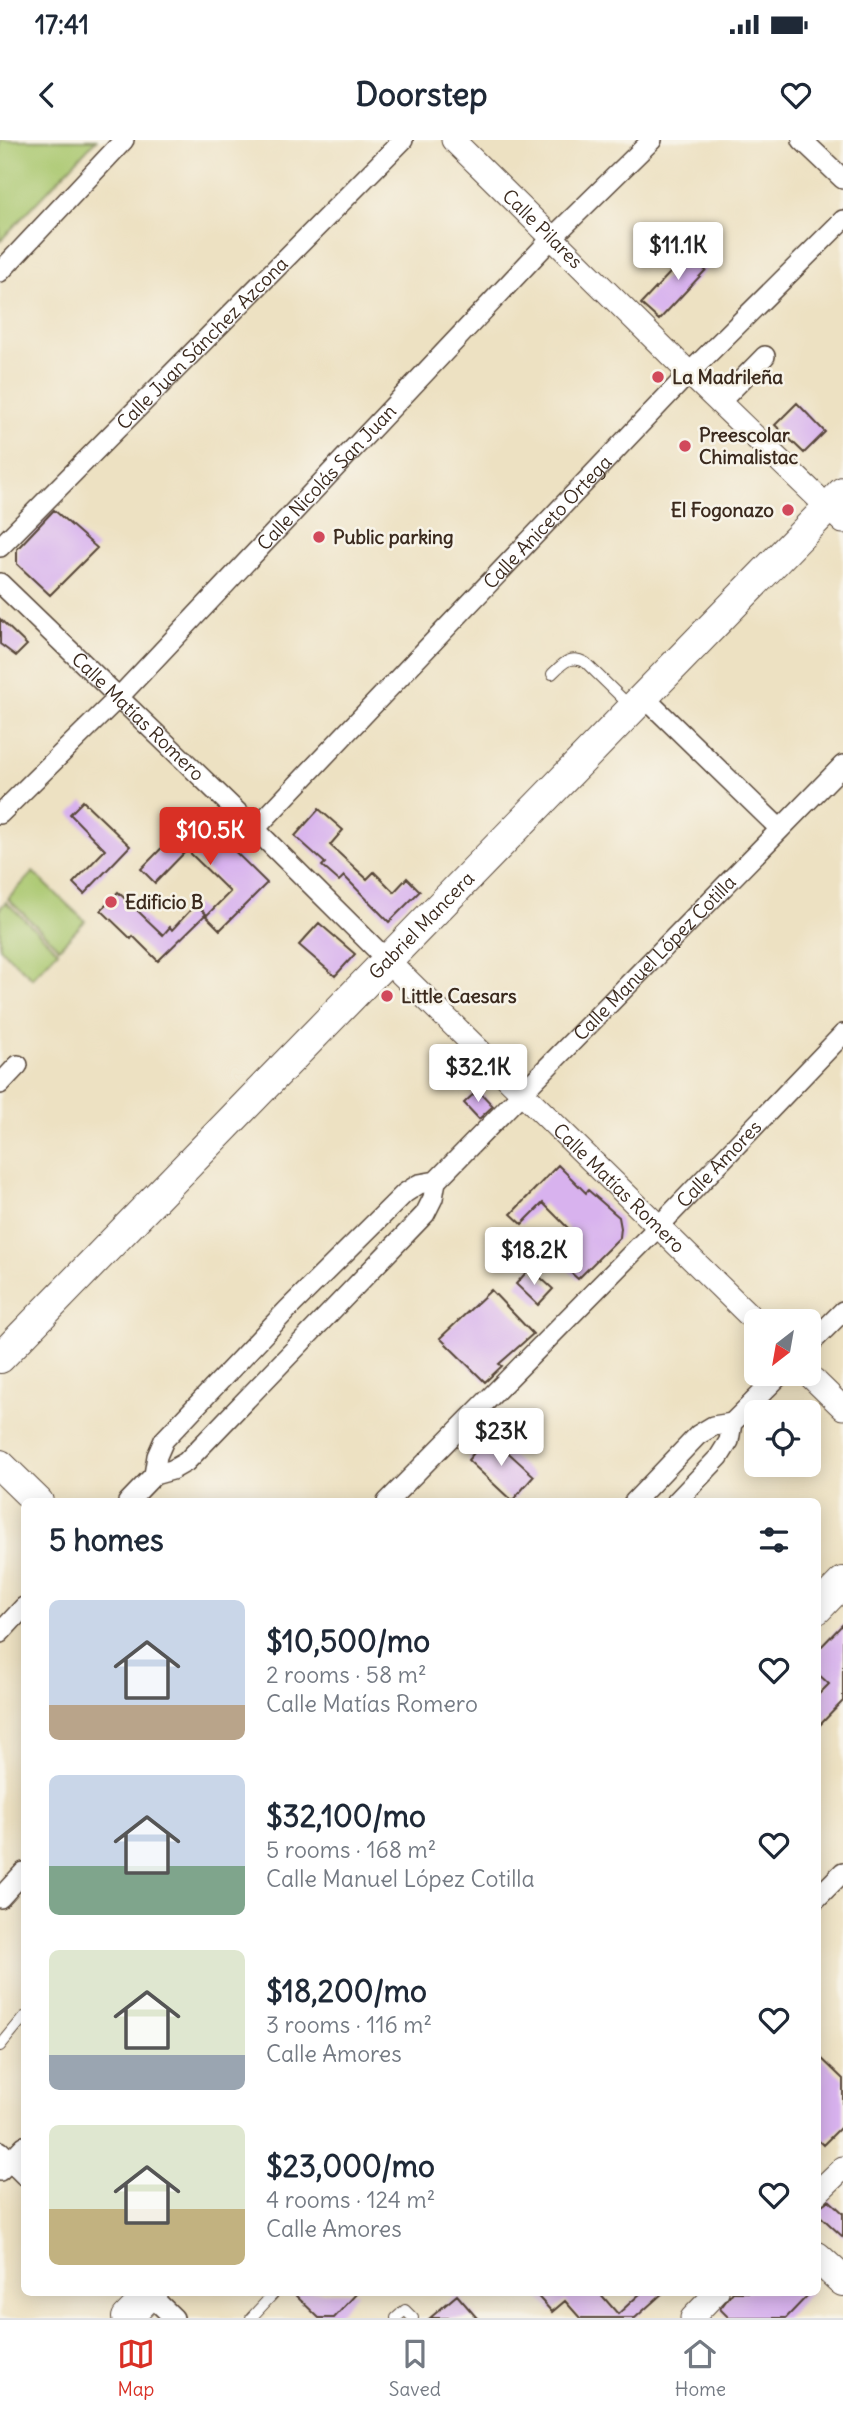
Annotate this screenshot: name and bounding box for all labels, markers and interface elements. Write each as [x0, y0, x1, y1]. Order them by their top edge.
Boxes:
text: 17:41 [35, 8, 89, 41]
text: Doorstep [355, 74, 488, 115]
icon: back [28, 76, 66, 114]
icon: heart [777, 76, 815, 114]
street label: Calle Pilares [497, 184, 588, 273]
pin: $11.1K [621, 222, 735, 282]
text: $11.1K [649, 230, 707, 259]
street label: Calle Juan Sánchez Azcona [111, 251, 293, 435]
place label: La Madrileña [672, 365, 783, 389]
marker: La Madrileña [650, 369, 666, 385]
street label: Calle Nicolás San Juan [252, 399, 401, 555]
place label: Preescolar Chimalistac [699, 423, 799, 469]
marker: Preescolar Chimalistac [677, 438, 693, 454]
street label: Calle Aniceto Ortega [478, 450, 617, 594]
place label: El Fogonazo [671, 498, 774, 522]
marker: El Fogonazo [780, 502, 796, 518]
place label: Public parking [333, 525, 454, 549]
marker: Public parking [311, 529, 327, 545]
street label: Calle Matías Romero [67, 647, 210, 786]
pin: $10.5K [153, 808, 267, 867]
text: $10.5K [176, 815, 244, 844]
street label: Gabriel Mancera [363, 866, 479, 984]
street label: Calle Manuel López Cotilla [568, 870, 741, 1046]
place label: Edificio B [125, 890, 203, 914]
marker: Edificio B [103, 894, 119, 910]
place label: Little Caesars [401, 984, 517, 1008]
marker: Little Caesars [379, 988, 395, 1004]
pin: $32.1K [421, 1044, 535, 1104]
text: $32.1K [445, 1052, 511, 1081]
street label: Calle Amores [671, 1115, 766, 1212]
street label: Calle Matías Romero [548, 1118, 690, 1258]
pin: $18.2K [477, 1228, 591, 1287]
text: $18.2K [501, 1235, 567, 1264]
north arrow [744, 1309, 821, 1386]
map controls [744, 1309, 821, 1477]
button: locate [744, 1400, 821, 1477]
pin: $23K [460, 1408, 542, 1468]
text: $23K [475, 1416, 527, 1445]
text: 5 homes [49, 1521, 164, 1559]
icon: filters [755, 1521, 793, 1559]
text: $10,500/mo [266, 1622, 430, 1660]
icon: home [105, 1628, 189, 1712]
icon: heart [755, 1651, 793, 1689]
text: 2 rooms · 58 m² [266, 1660, 427, 1689]
text: Calle Matías Romero [266, 1689, 478, 1718]
text: $32,100/mo [266, 1797, 426, 1835]
icon: home [105, 1803, 189, 1887]
icon: heart [755, 1826, 793, 1864]
text: 5 rooms · 168 m² [266, 1835, 436, 1864]
text: Calle Manuel López Cotilla [266, 1864, 535, 1893]
text: $18,200/mo [266, 1972, 427, 2010]
icon: home [105, 1978, 189, 2062]
icon: heart [755, 2001, 793, 2039]
text: 3 rooms · 116 m² [266, 2010, 432, 2039]
text: Calle Amores [266, 2039, 402, 2068]
text: $23,000/mo [266, 2147, 435, 2185]
icon: home [105, 2153, 189, 2237]
icon: heart [755, 2176, 793, 2214]
text: 4 rooms · 124 m² [266, 2185, 435, 2214]
text: Calle Amores [266, 2214, 402, 2243]
tab: Map [117, 2335, 155, 2401]
tab: Saved [389, 2335, 441, 2401]
tab: Home [675, 2335, 726, 2401]

